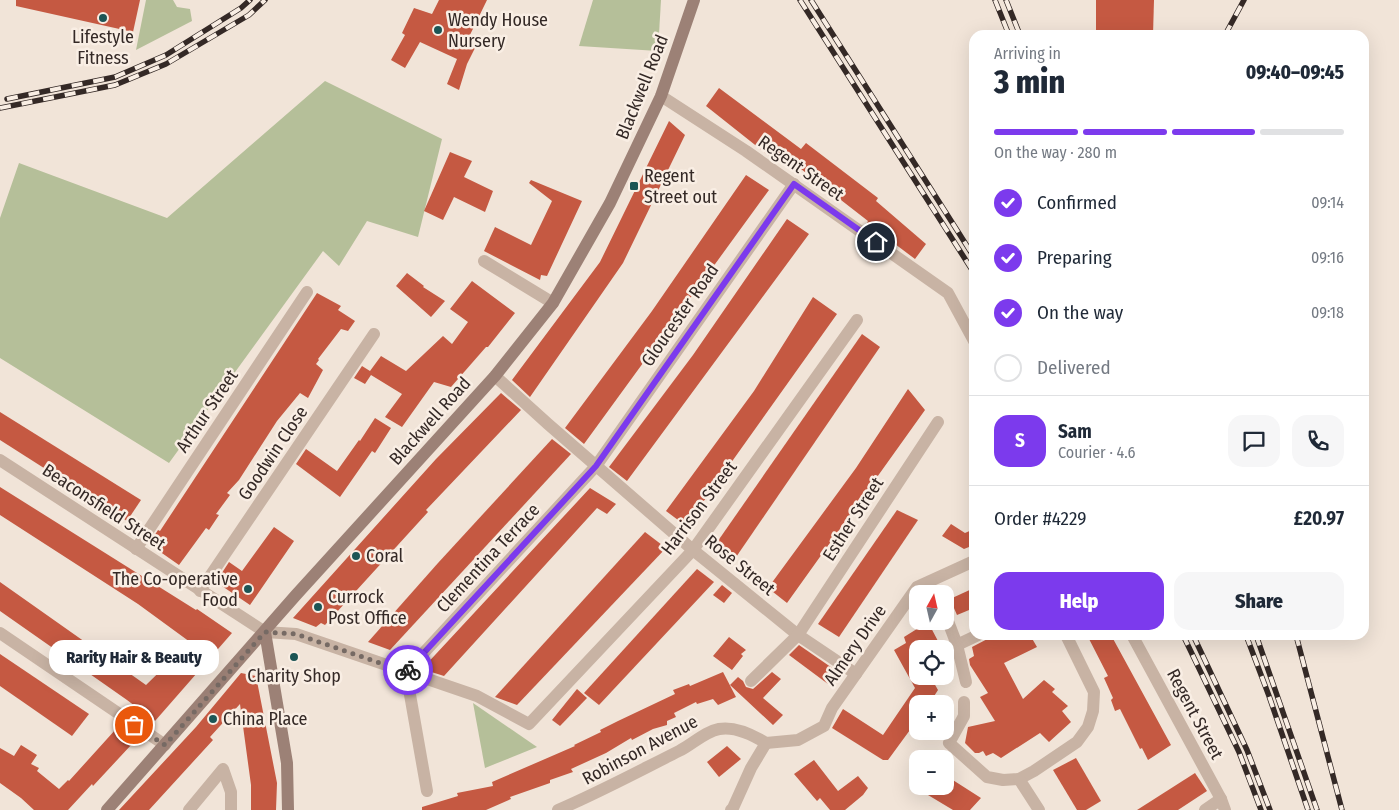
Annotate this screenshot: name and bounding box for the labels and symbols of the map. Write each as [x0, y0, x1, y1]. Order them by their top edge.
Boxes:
place label: Wendy House Nursery [448, 9, 548, 52]
marker: Lifestyle Fitness [97, 12, 109, 24]
marker: Wendy House Nursery [432, 24, 444, 36]
place label: Lifestyle Fitness [72, 26, 134, 69]
street label: Blackwell Road [611, 31, 673, 143]
street label: Regent Street [754, 130, 848, 206]
place label: Regent Street out [644, 165, 717, 208]
marker: Regent Street out [628, 180, 640, 192]
pin [855, 221, 897, 263]
street label: Gloucester Road [637, 259, 723, 371]
street label: Arthur Street [171, 365, 243, 457]
street label: Blackwell Road [385, 372, 475, 470]
street label: Goodwin Close [234, 402, 313, 504]
street label: Harrison Street [657, 457, 742, 559]
street label: Beaconsfield Street [38, 459, 170, 555]
street label: Esther Street [818, 473, 888, 565]
street label: Clementina Terrace [432, 499, 544, 617]
street label: Rose Street [700, 530, 780, 600]
place label: Coral [366, 545, 404, 567]
marker: Coral [350, 550, 362, 562]
place label: The Co-operative Food [112, 568, 238, 611]
marker: The Co-operative Food [242, 583, 254, 595]
north arrow [909, 585, 954, 630]
place label: Currock Post Office [328, 586, 407, 629]
street label: Almery Drive [819, 600, 891, 690]
marker: Currock Post Office [312, 601, 324, 613]
callout: Rarity Hair & Beauty [49, 640, 219, 675]
courier [383, 645, 433, 695]
marker: Charity Shop [288, 651, 300, 663]
place label: Charity Shop [247, 665, 341, 687]
street label: Regent Street [1162, 665, 1228, 763]
pin [113, 704, 155, 746]
place label: China Place [223, 708, 308, 730]
street label: Robinson Avenue [579, 710, 702, 790]
marker: China Place [207, 713, 219, 725]

